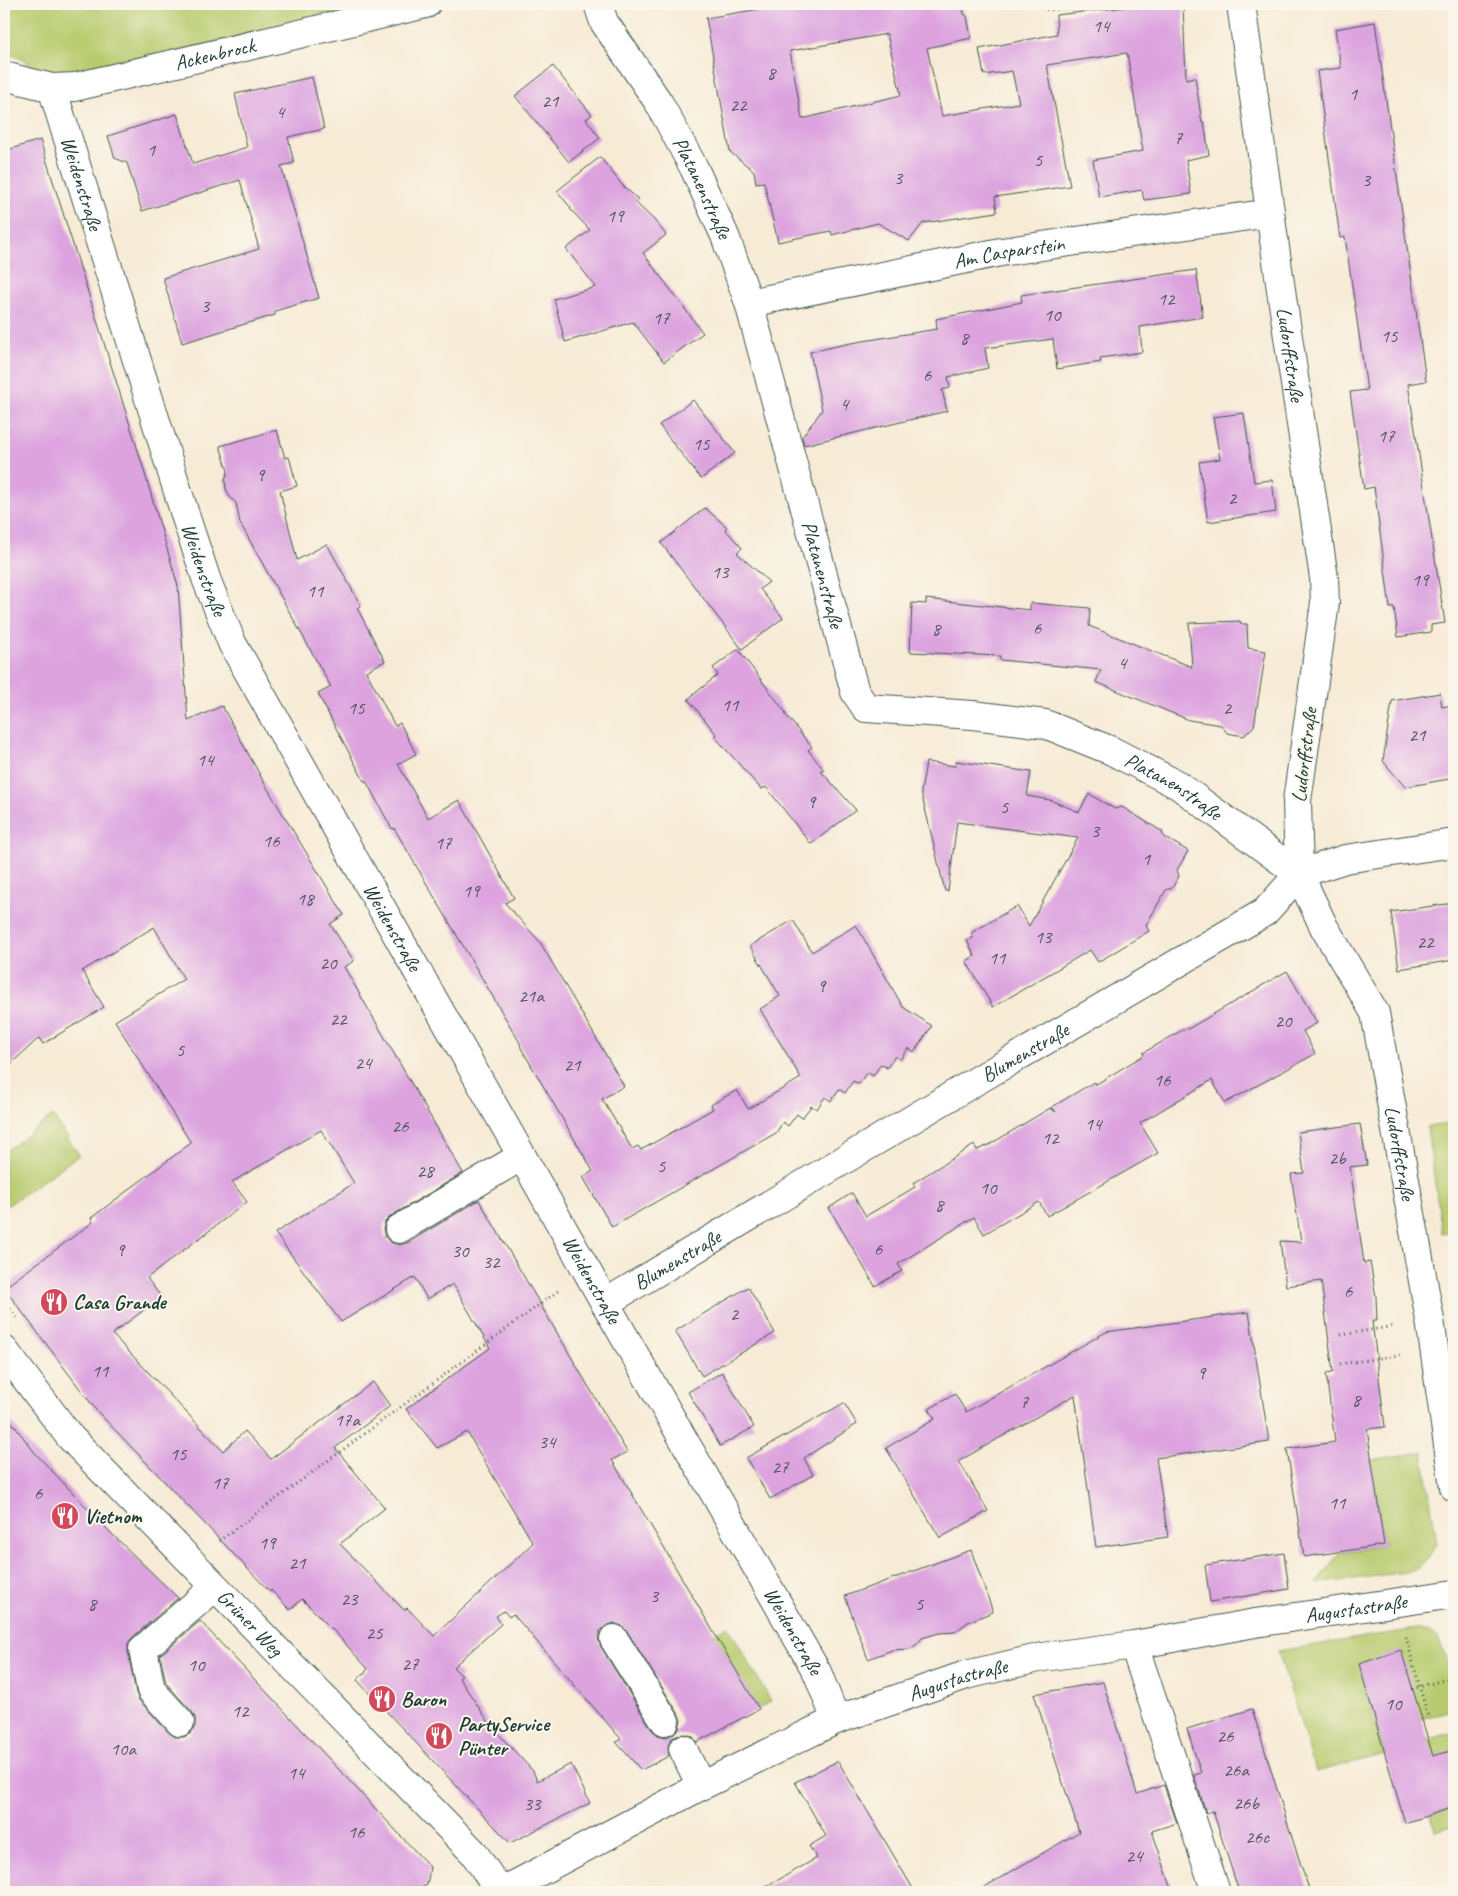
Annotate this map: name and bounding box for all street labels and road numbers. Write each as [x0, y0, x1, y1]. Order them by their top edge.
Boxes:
street label: Ackenbrock [172, 31, 260, 76]
street label: Platanenstraße [667, 132, 738, 245]
street label: Weidenstraße [55, 133, 109, 236]
street label: Am Casparstein [951, 230, 1067, 274]
street label: Ludorffstraße [1271, 306, 1311, 406]
street label: Platanenstraße [796, 518, 851, 633]
street label: Weidenstraße [176, 520, 234, 622]
street label: Ludorffstraße [1285, 704, 1323, 804]
street label: Platanenstraße [1120, 747, 1229, 827]
street label: Weidenstraße [357, 879, 429, 978]
street label: Blumenstraße [976, 1016, 1075, 1088]
street label: Ludorffstraße [1379, 1104, 1422, 1204]
street label: Blumenstraße [629, 1223, 727, 1296]
street label: Weidenstraße [557, 1231, 628, 1330]
street label: Grüner Weg [212, 1583, 290, 1663]
street label: Weidenstraße [758, 1583, 830, 1681]
street label: Augustastraße [1303, 1588, 1410, 1629]
street label: Augustastraße [905, 1652, 1012, 1707]

